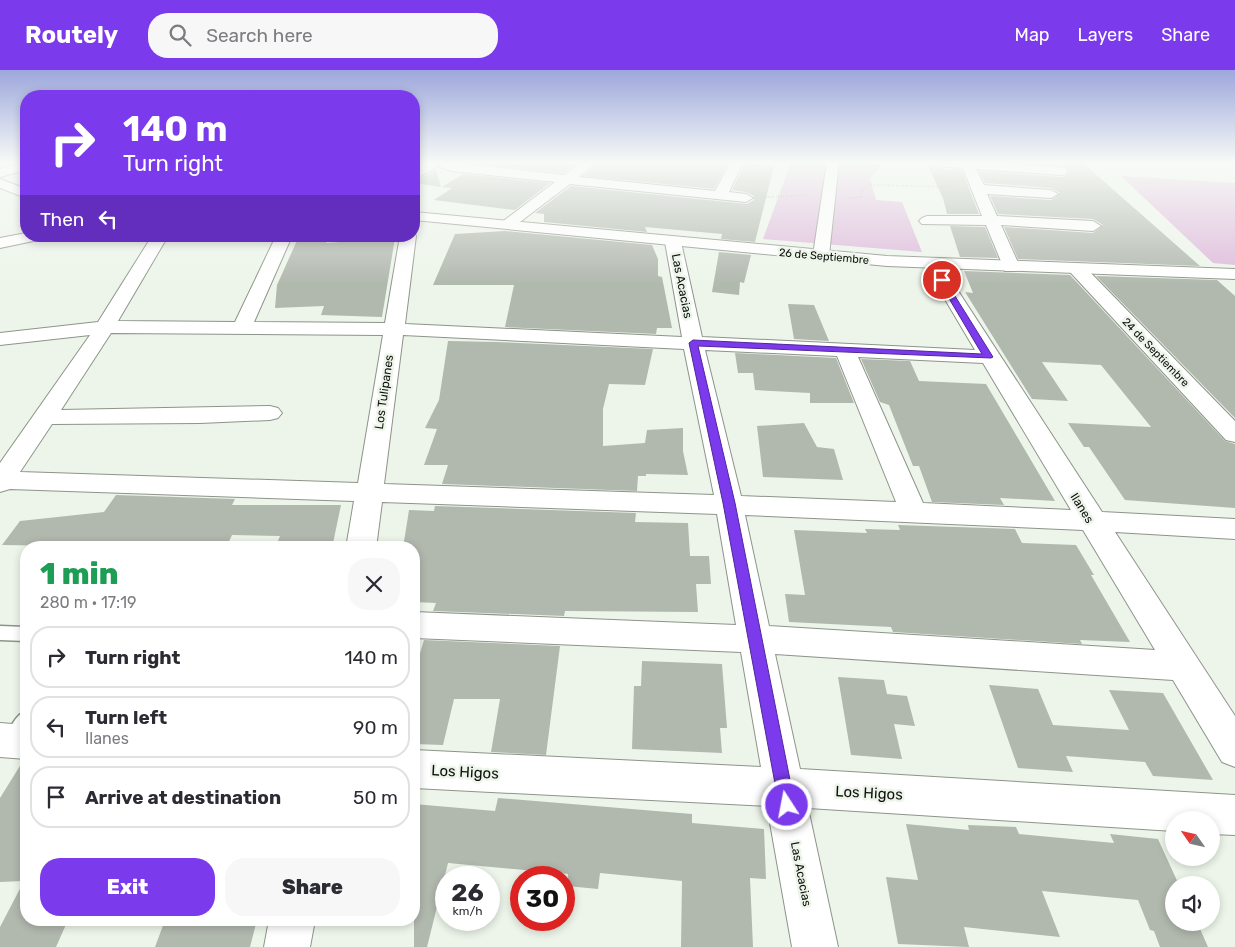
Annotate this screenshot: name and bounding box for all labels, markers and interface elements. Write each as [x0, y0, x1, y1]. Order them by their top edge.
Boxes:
search box [148, 13, 498, 58]
text: Routely [25, 21, 118, 49]
icon: search [166, 21, 194, 49]
text: Search here [206, 24, 313, 47]
text: Map [1015, 24, 1050, 46]
text: Layers [1078, 24, 1133, 46]
text: Share [1161, 24, 1210, 46]
text: 140 m [123, 108, 228, 150]
icon: right [40, 110, 105, 175]
text: Turn right [123, 150, 223, 177]
icon: left [94, 205, 122, 233]
text: Then [40, 208, 84, 231]
street label: 26 de Septiembre [778, 246, 870, 267]
street label: Las Acacias [669, 252, 695, 320]
pin [921, 259, 963, 301]
icon: arrive [928, 266, 956, 294]
street label: 24 de Septiembre [1120, 315, 1192, 389]
street label: Los Tulipanes [372, 354, 396, 430]
street label: Ilanes [1067, 490, 1097, 526]
text: 1 min [40, 556, 118, 592]
button: close [348, 558, 400, 610]
text: 280 m · 17:19 [40, 593, 136, 612]
icon: right [42, 643, 70, 671]
text: Turn right [85, 646, 180, 669]
text: 140 m [344, 646, 398, 669]
text: Turn left [85, 706, 167, 729]
icon: left [42, 713, 70, 741]
text: 90 m [353, 716, 398, 739]
text: Ilanes [85, 729, 129, 748]
street label: Los Higos [431, 761, 500, 783]
position arrow [760, 778, 812, 830]
street label: Los Higos [835, 782, 904, 804]
icon: arrive [42, 783, 70, 811]
text: Arrive at destination [85, 786, 281, 809]
text: 50 m [353, 786, 398, 809]
north arrow [1165, 811, 1220, 866]
map controls [1165, 811, 1220, 931]
street label: Las Acacias [788, 840, 814, 908]
button: Exit [40, 858, 215, 916]
button: Share [225, 858, 400, 916]
speed limit sign: 30 [510, 866, 575, 931]
button: sound [1165, 876, 1220, 931]
text: 26 [451, 878, 484, 907]
text: km/h [453, 904, 482, 918]

